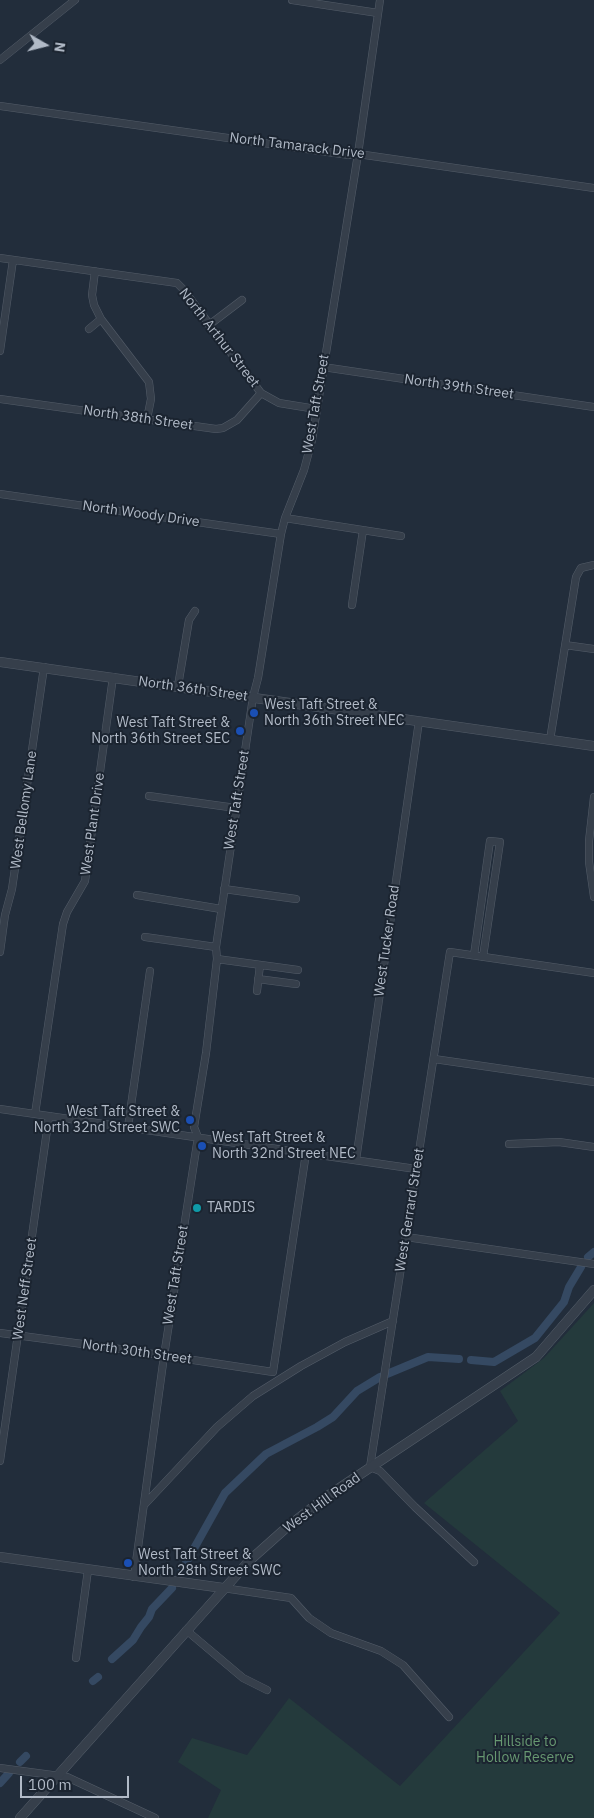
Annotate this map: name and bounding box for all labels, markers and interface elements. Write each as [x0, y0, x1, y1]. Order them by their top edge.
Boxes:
north arrow [20, 20, 70, 70]
text: N [50, 41, 69, 53]
street label: North Tamarack Drive [228, 129, 366, 163]
street label: North Arthur Street [175, 285, 263, 391]
street label: West Taft Street [299, 353, 333, 455]
street label: North 39th Street [403, 371, 515, 403]
street label: North 38th Street [82, 402, 194, 434]
street label: North Woody Drive [81, 497, 201, 531]
street label: North 36th Street [137, 673, 249, 705]
place label: West Taft Street & North 36th Street NEC [264, 697, 405, 730]
marker: West Taft Street & North 36th Street NEC [248, 707, 260, 719]
place label: West Taft Street & North 36th Street SEC [91, 715, 230, 748]
marker: West Taft Street & North 36th Street SEC [234, 725, 246, 737]
street label: West Taft Street [221, 749, 253, 851]
street label: West Bellomy Lane [7, 750, 41, 870]
street label: West Plant Drive [77, 772, 109, 876]
street label: West Tucker Road [371, 884, 403, 998]
place label: West Taft Street & North 32nd Street SWC [34, 1104, 180, 1136]
marker: West Taft Street & North 32nd Street SWC [184, 1114, 196, 1126]
place label: West Taft Street & North 32nd Street NEC [212, 1130, 356, 1162]
marker: West Taft Street & North 32nd Street NEC [196, 1140, 208, 1152]
street label: West Gerrard Street [392, 1147, 428, 1273]
place label: TARDIS [207, 1200, 255, 1216]
marker: TARDIS [191, 1202, 203, 1214]
street label: West Taft Street [160, 1224, 192, 1326]
street label: West Neff Street [9, 1237, 41, 1341]
street label: North 30th Street [81, 1336, 193, 1368]
street label: West Hill Road [280, 1469, 364, 1537]
place label: West Taft Street & North 28th Street SWC [138, 1547, 281, 1580]
marker: West Taft Street & North 28th Street SWC [122, 1557, 134, 1569]
park label: Hillside to Hollow Reserve [476, 1734, 574, 1766]
scale bar [22, 1766, 131, 1798]
text: 100 m [28, 1775, 72, 1794]

